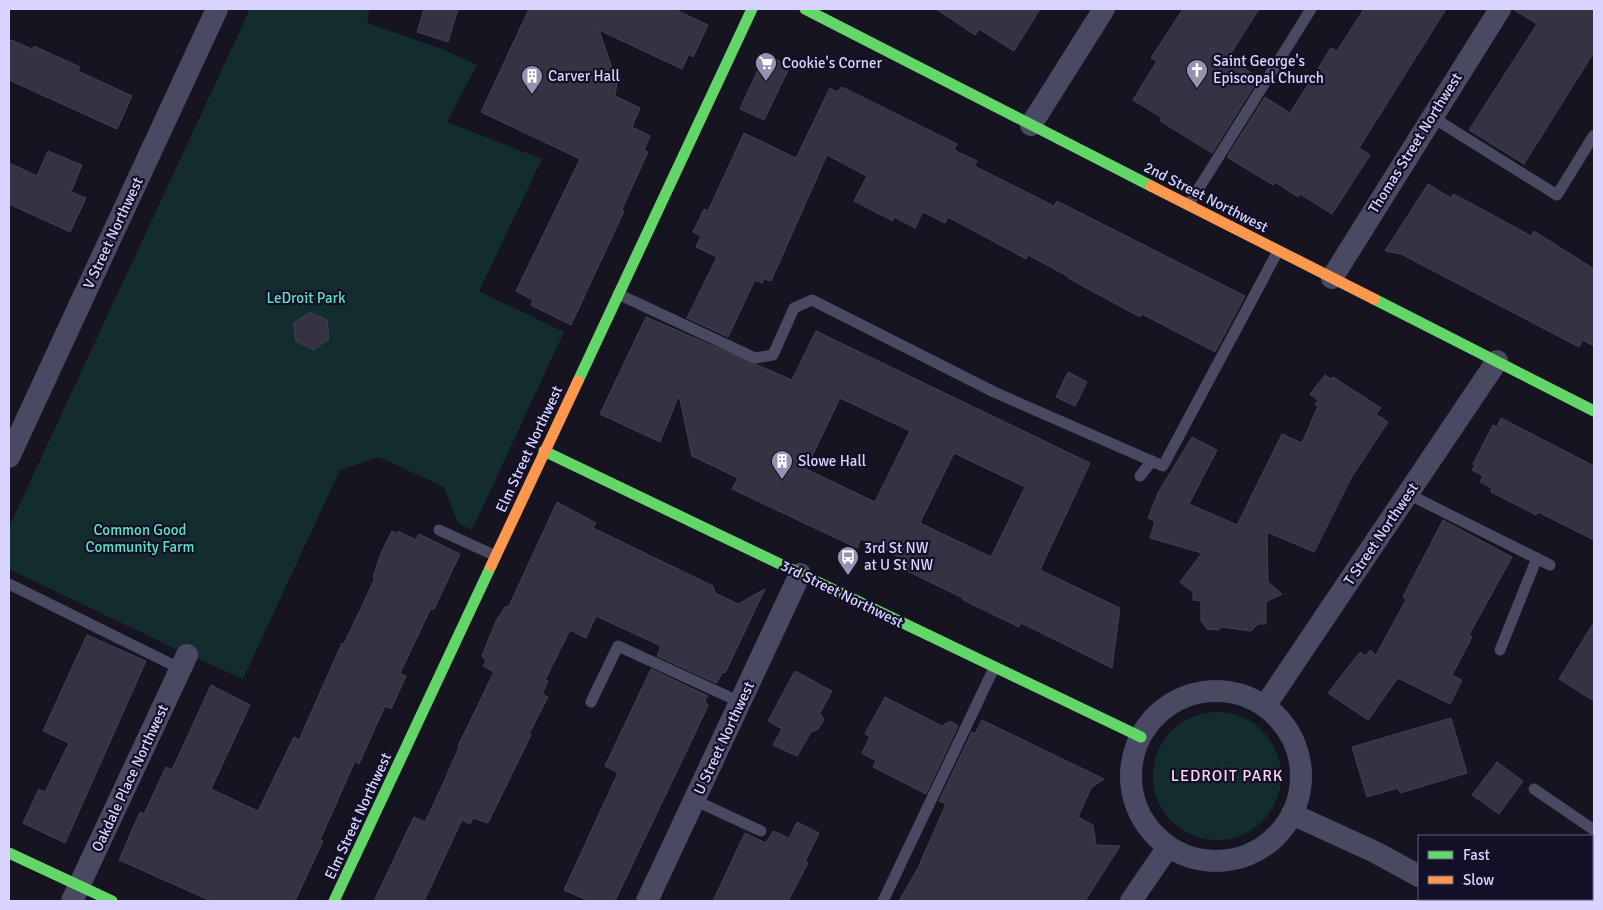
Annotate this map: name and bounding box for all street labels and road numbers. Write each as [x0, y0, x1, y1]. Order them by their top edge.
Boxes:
street label: Thomas Street Northwest [1364, 69, 1466, 217]
street label: 2nd Street Northwest [1141, 158, 1271, 236]
street label: V Street Northwest [79, 174, 147, 292]
street label: Elm Street Northwest [492, 383, 566, 515]
street label: T Street Northwest [1340, 479, 1422, 589]
street label: 3rd Street Northwest [778, 557, 906, 631]
street label: U Street Northwest [690, 679, 758, 797]
street label: Oakdale Place Northwest [88, 701, 172, 855]
street label: Elm Street Northwest [321, 750, 395, 882]

